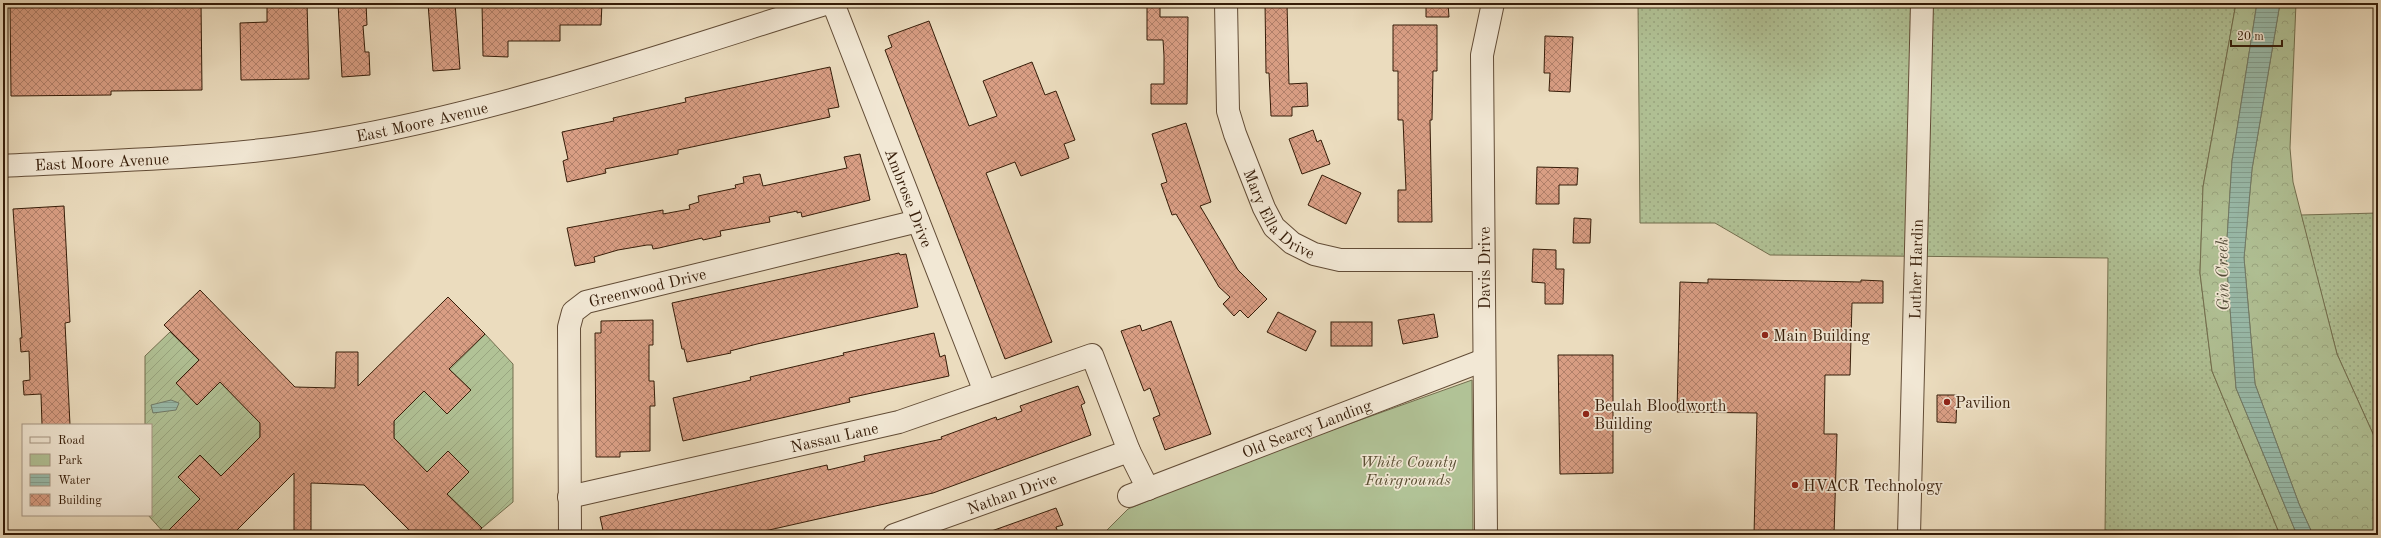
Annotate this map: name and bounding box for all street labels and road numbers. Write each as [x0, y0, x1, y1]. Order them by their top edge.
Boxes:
street label: East Moore Avenue [355, 100, 490, 146]
street label: Ambrose Drive [881, 147, 934, 250]
street label: East Moore Avenue [34, 152, 170, 174]
street label: Mary Ella Drive [1240, 167, 1317, 263]
street label: Luther Hardin [1908, 218, 1927, 320]
street label: Davis Drive [1478, 227, 1494, 309]
street label: Greenwood Drive [587, 267, 708, 311]
street label: Old Searcy Landing [1240, 398, 1374, 462]
street label: Nassau Lane [789, 421, 880, 456]
street label: Nathan Drive [965, 471, 1059, 518]

